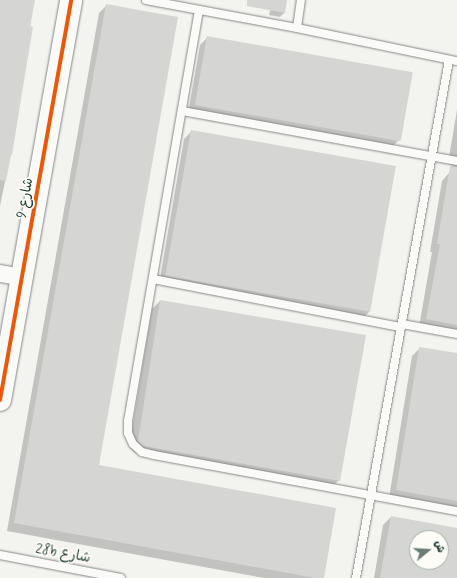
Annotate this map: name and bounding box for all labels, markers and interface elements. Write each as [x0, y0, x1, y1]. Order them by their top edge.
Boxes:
street label: شارع 9 [13, 176, 37, 220]
north arrow [409, 530, 449, 570]
street label: 28b شارع [34, 539, 92, 567]
text: ش [431, 539, 448, 555]

